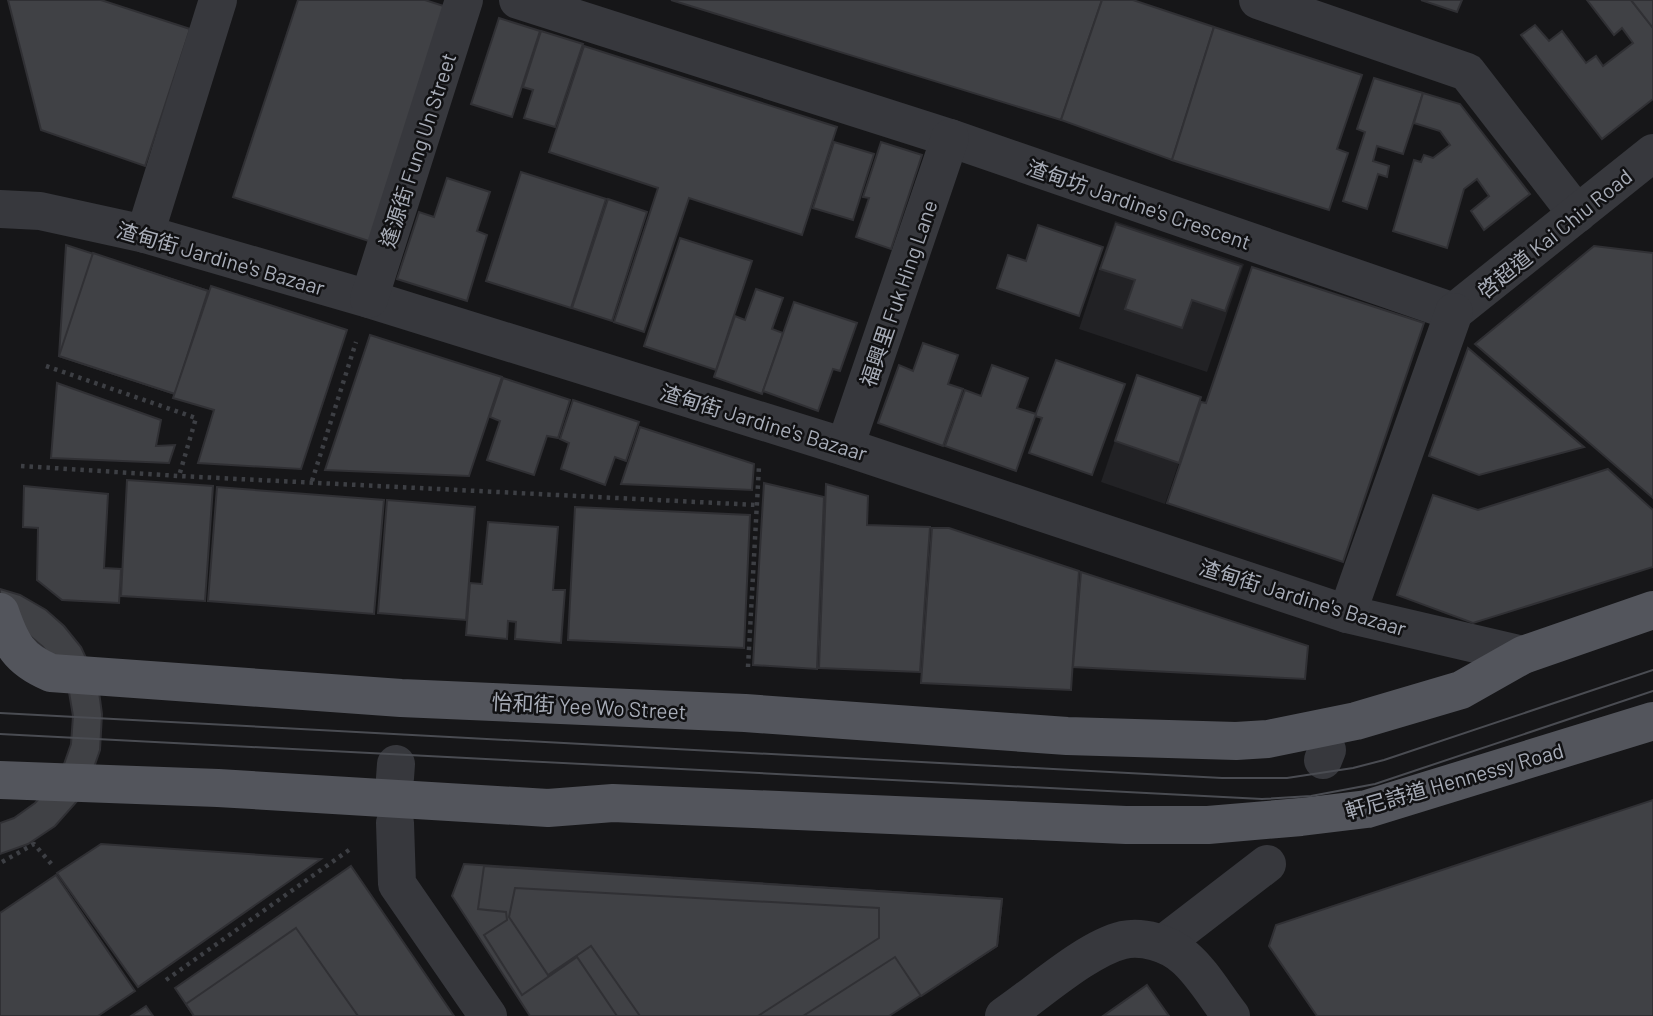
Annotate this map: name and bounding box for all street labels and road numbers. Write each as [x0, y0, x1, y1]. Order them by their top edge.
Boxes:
street label: 逢源街 Fung Un Street [374, 49, 460, 251]
street label: 渣甸坊 Jardine's Crescent [1024, 154, 1254, 254]
street label: 啓超道 Kai Chiu Road [1472, 163, 1636, 303]
street label: 福興里 Fuk Hing Lane [854, 196, 942, 390]
street label: 渣甸街 Jardine's Bazaar [114, 216, 328, 300]
street label: 渣甸街 Jardine's Bazaar [657, 379, 871, 466]
street label: 渣甸街 Jardine's Bazaar [1196, 554, 1410, 641]
street label: 怡和街 Yee Wo Street [491, 688, 687, 724]
street label: 軒尼詩道 Hennessy Road [1342, 737, 1566, 823]

